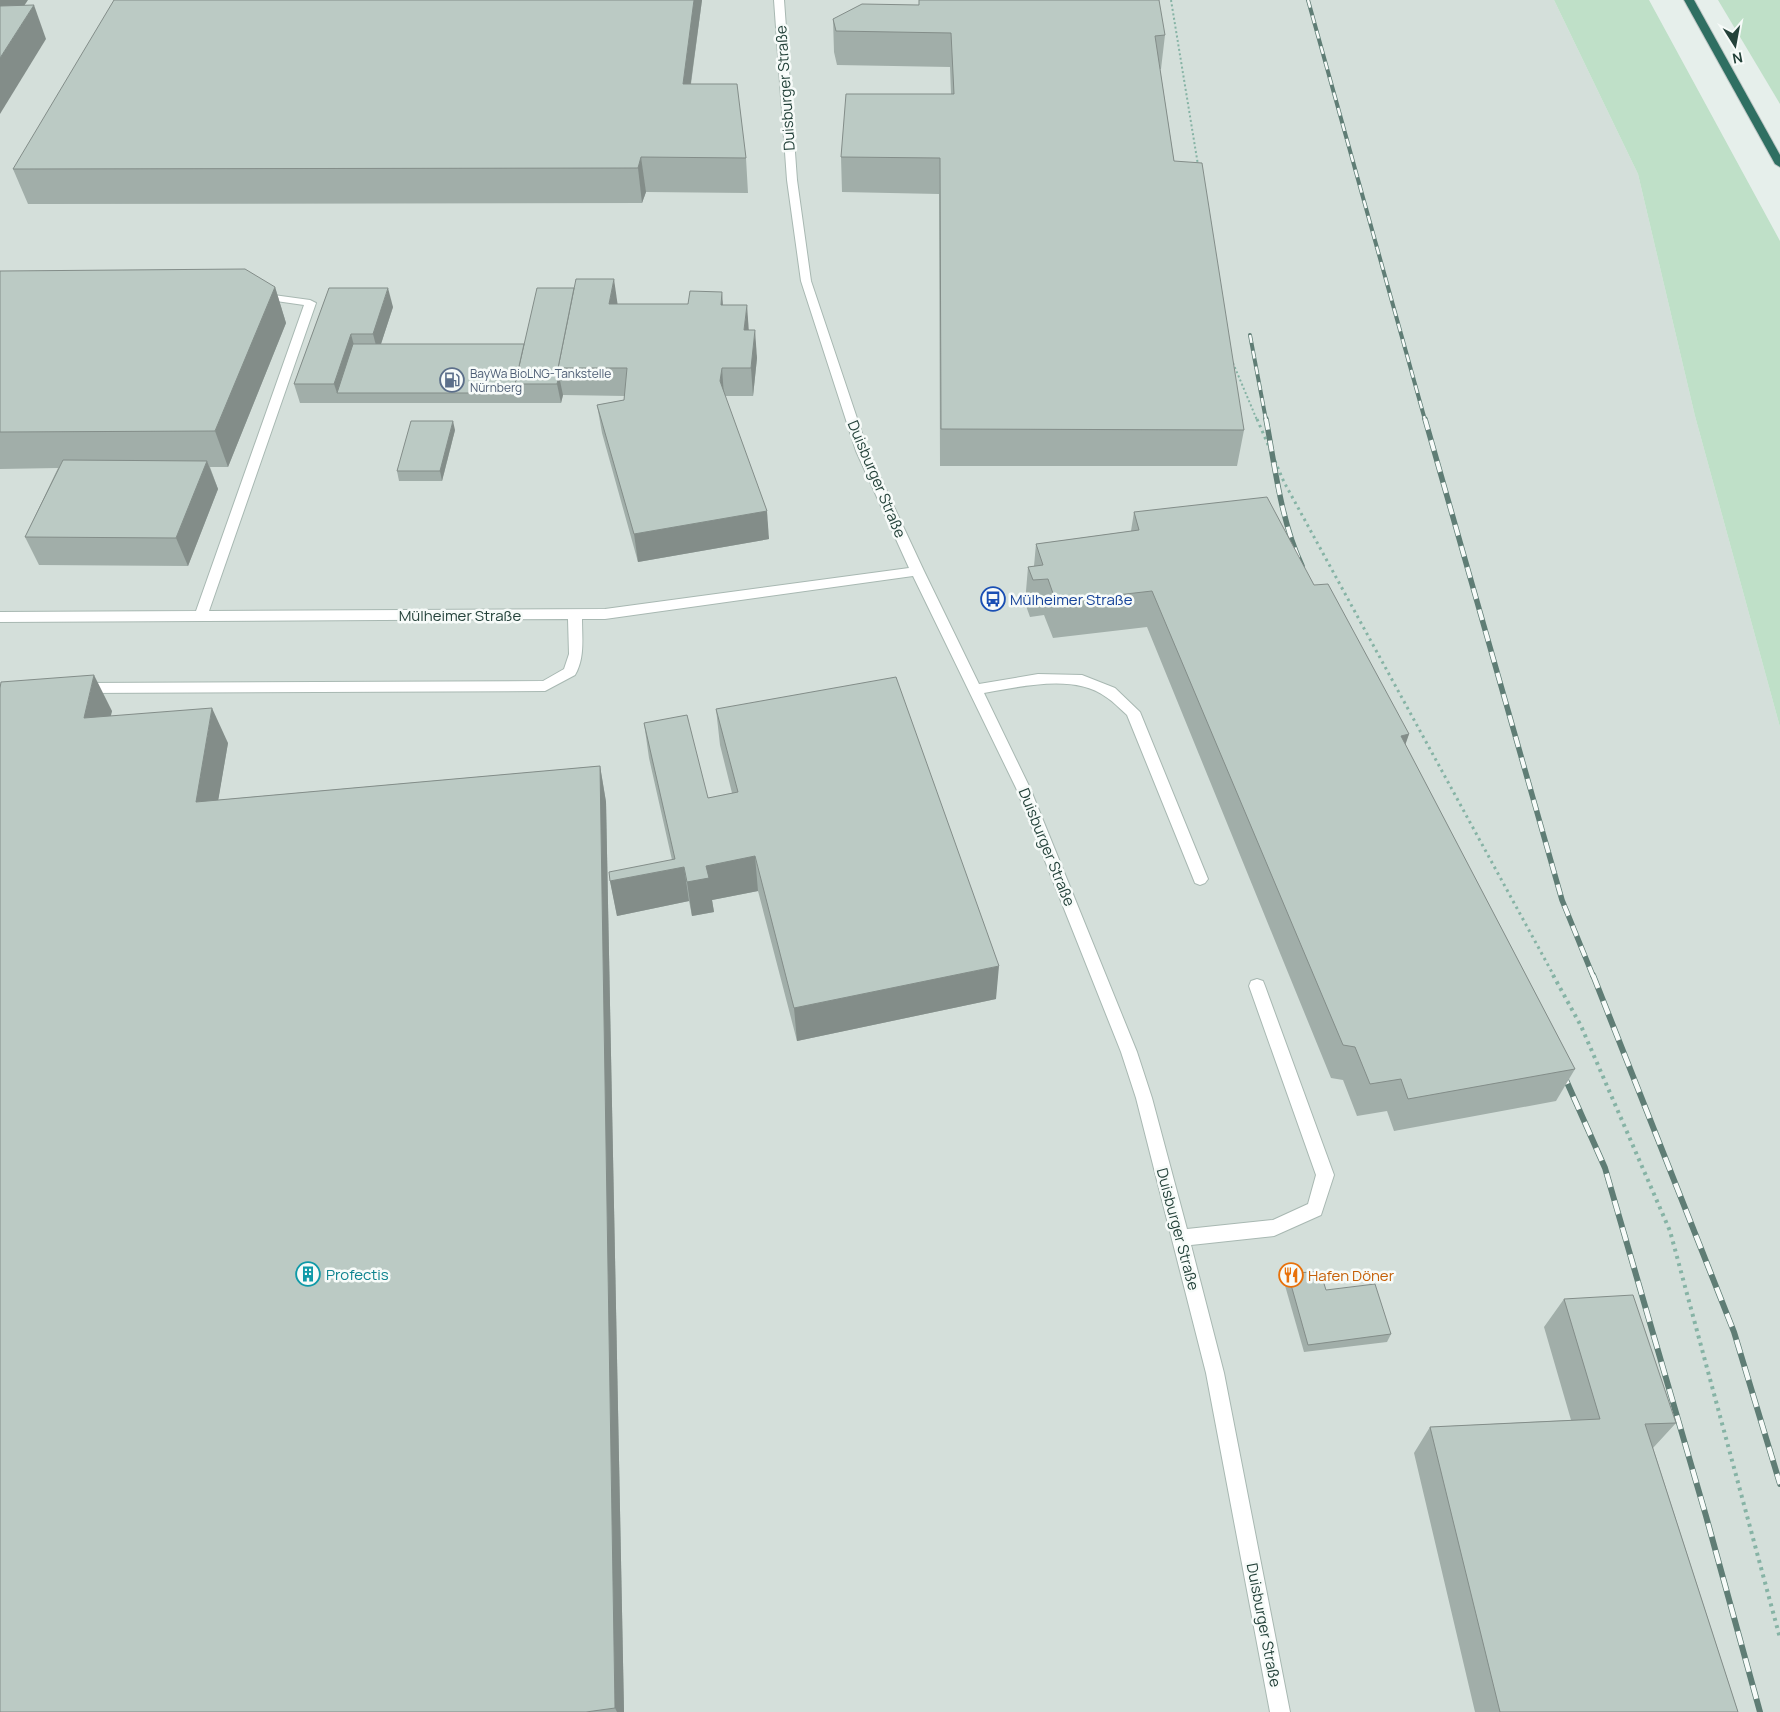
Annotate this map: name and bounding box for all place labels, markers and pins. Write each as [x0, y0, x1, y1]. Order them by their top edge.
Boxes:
place label: BayWa BioLNG-Tankstelle Nürnberg [470, 365, 611, 396]
fuel station icon: BayWa BioLNG-Tankstelle Nürnberg [439, 367, 465, 393]
bus stop icon: Mülheimer Straße [980, 586, 1006, 612]
place label: Mülheimer Straße [1010, 589, 1133, 610]
building icon: Profectis [295, 1261, 321, 1287]
restaurant icon: Hafen Döner [1278, 1262, 1304, 1288]
place label: Profectis [326, 1264, 389, 1285]
place label: Hafen Döner [1308, 1265, 1395, 1286]

